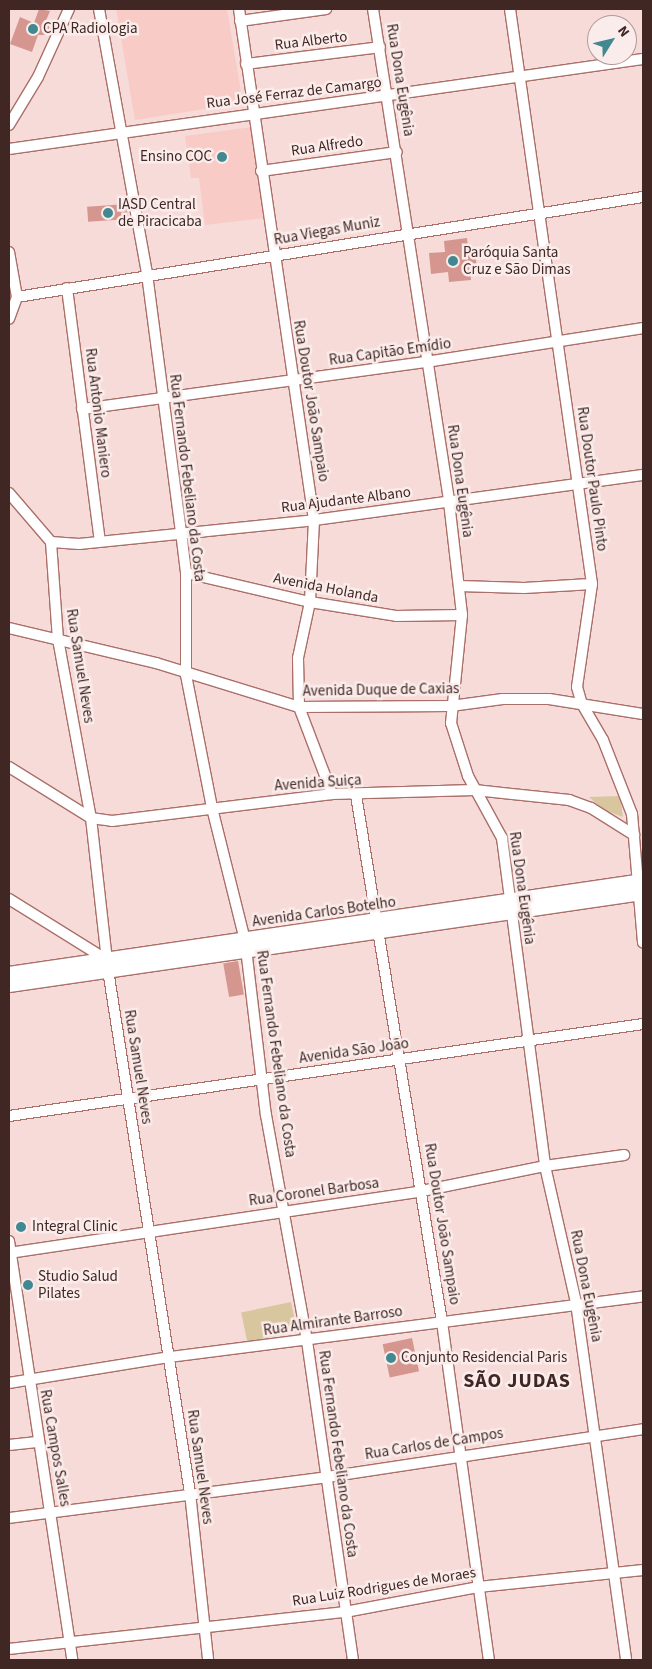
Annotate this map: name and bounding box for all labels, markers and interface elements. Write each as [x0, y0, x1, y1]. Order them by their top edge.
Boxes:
north arrow [587, 15, 637, 65]
place label: CPA Radiologia [43, 20, 137, 38]
street label: Rua Dona Eugênia [382, 22, 418, 138]
text: N [612, 22, 634, 41]
marker: CPA Radiologia [27, 23, 39, 35]
street label: Rua Alberto [274, 28, 348, 54]
street label: Rua José Ferraz de Camargo [205, 73, 383, 113]
street label: Rua Alfredo [290, 132, 364, 160]
place label: Ensino COC [140, 148, 212, 166]
marker: Ensino COC [216, 151, 228, 163]
place label: IASD Central de Piracicaba [118, 195, 202, 230]
marker: IASD Central de Piracicaba [102, 207, 114, 219]
street label: Rua Viegas Muniz [273, 213, 381, 249]
place label: Paróquia Santa Cruz e São Dimas [463, 243, 571, 278]
marker: Paróquia Santa Cruz e São Dimas [447, 255, 459, 267]
street label: Rua Doutor João Sampaio [289, 319, 333, 483]
street label: Rua Capitão Emídio [328, 335, 452, 369]
street label: Rua Antonio Maniero [81, 347, 115, 479]
street label: Rua Fernando Febeliano da Costa [165, 373, 209, 583]
street label: Rua Doutor Paulo Pinto [573, 406, 611, 552]
street label: Rua Dona Eugênia [443, 423, 477, 539]
street label: Rua Ajudante Albano [280, 483, 412, 517]
street label: Avenida Holanda [272, 569, 380, 607]
street label: Rua Samuel Neves [62, 608, 98, 724]
street label: Avenida Duque de Caxias [303, 680, 459, 700]
street label: Avenida Suiça [274, 771, 362, 795]
street label: Rua Dona Eugênia [505, 830, 539, 946]
street label: Avenida Carlos Botelho [251, 893, 397, 931]
street label: Rua Fernando Febeliano da Costa [253, 949, 299, 1159]
street label: Rua Samuel Neves [120, 1009, 156, 1125]
street label: Avenida São João [298, 1034, 410, 1068]
street label: Rua Doutor João Sampaio [420, 1142, 464, 1306]
street label: Rua Coronel Barbosa [248, 1174, 380, 1210]
place label: Integral Clinic [32, 1218, 118, 1236]
marker: Integral Clinic [14, 1220, 28, 1234]
street label: Rua Dona Eugênia [566, 1228, 606, 1344]
place label: Studio Salud Pilates [38, 1267, 118, 1302]
marker: Studio Salud Pilates [22, 1279, 34, 1291]
street label: Rua Almirante Barroso [262, 1302, 404, 1340]
street label: Rua Fernando Febeliano da Costa [315, 1349, 361, 1559]
place label: Conjunto Residencial Paris [401, 1349, 567, 1367]
marker: Conjunto Residencial Paris [385, 1352, 397, 1364]
district label: SÃO JUDAS [462, 1369, 572, 1393]
street label: Rua Campos Salles [36, 1388, 74, 1508]
street label: Rua Samuel Neves [183, 1409, 217, 1525]
street label: Rua Carlos de Campos [364, 1424, 504, 1464]
street label: Rua Luiz Rodrigues de Moraes [291, 1564, 477, 1610]

